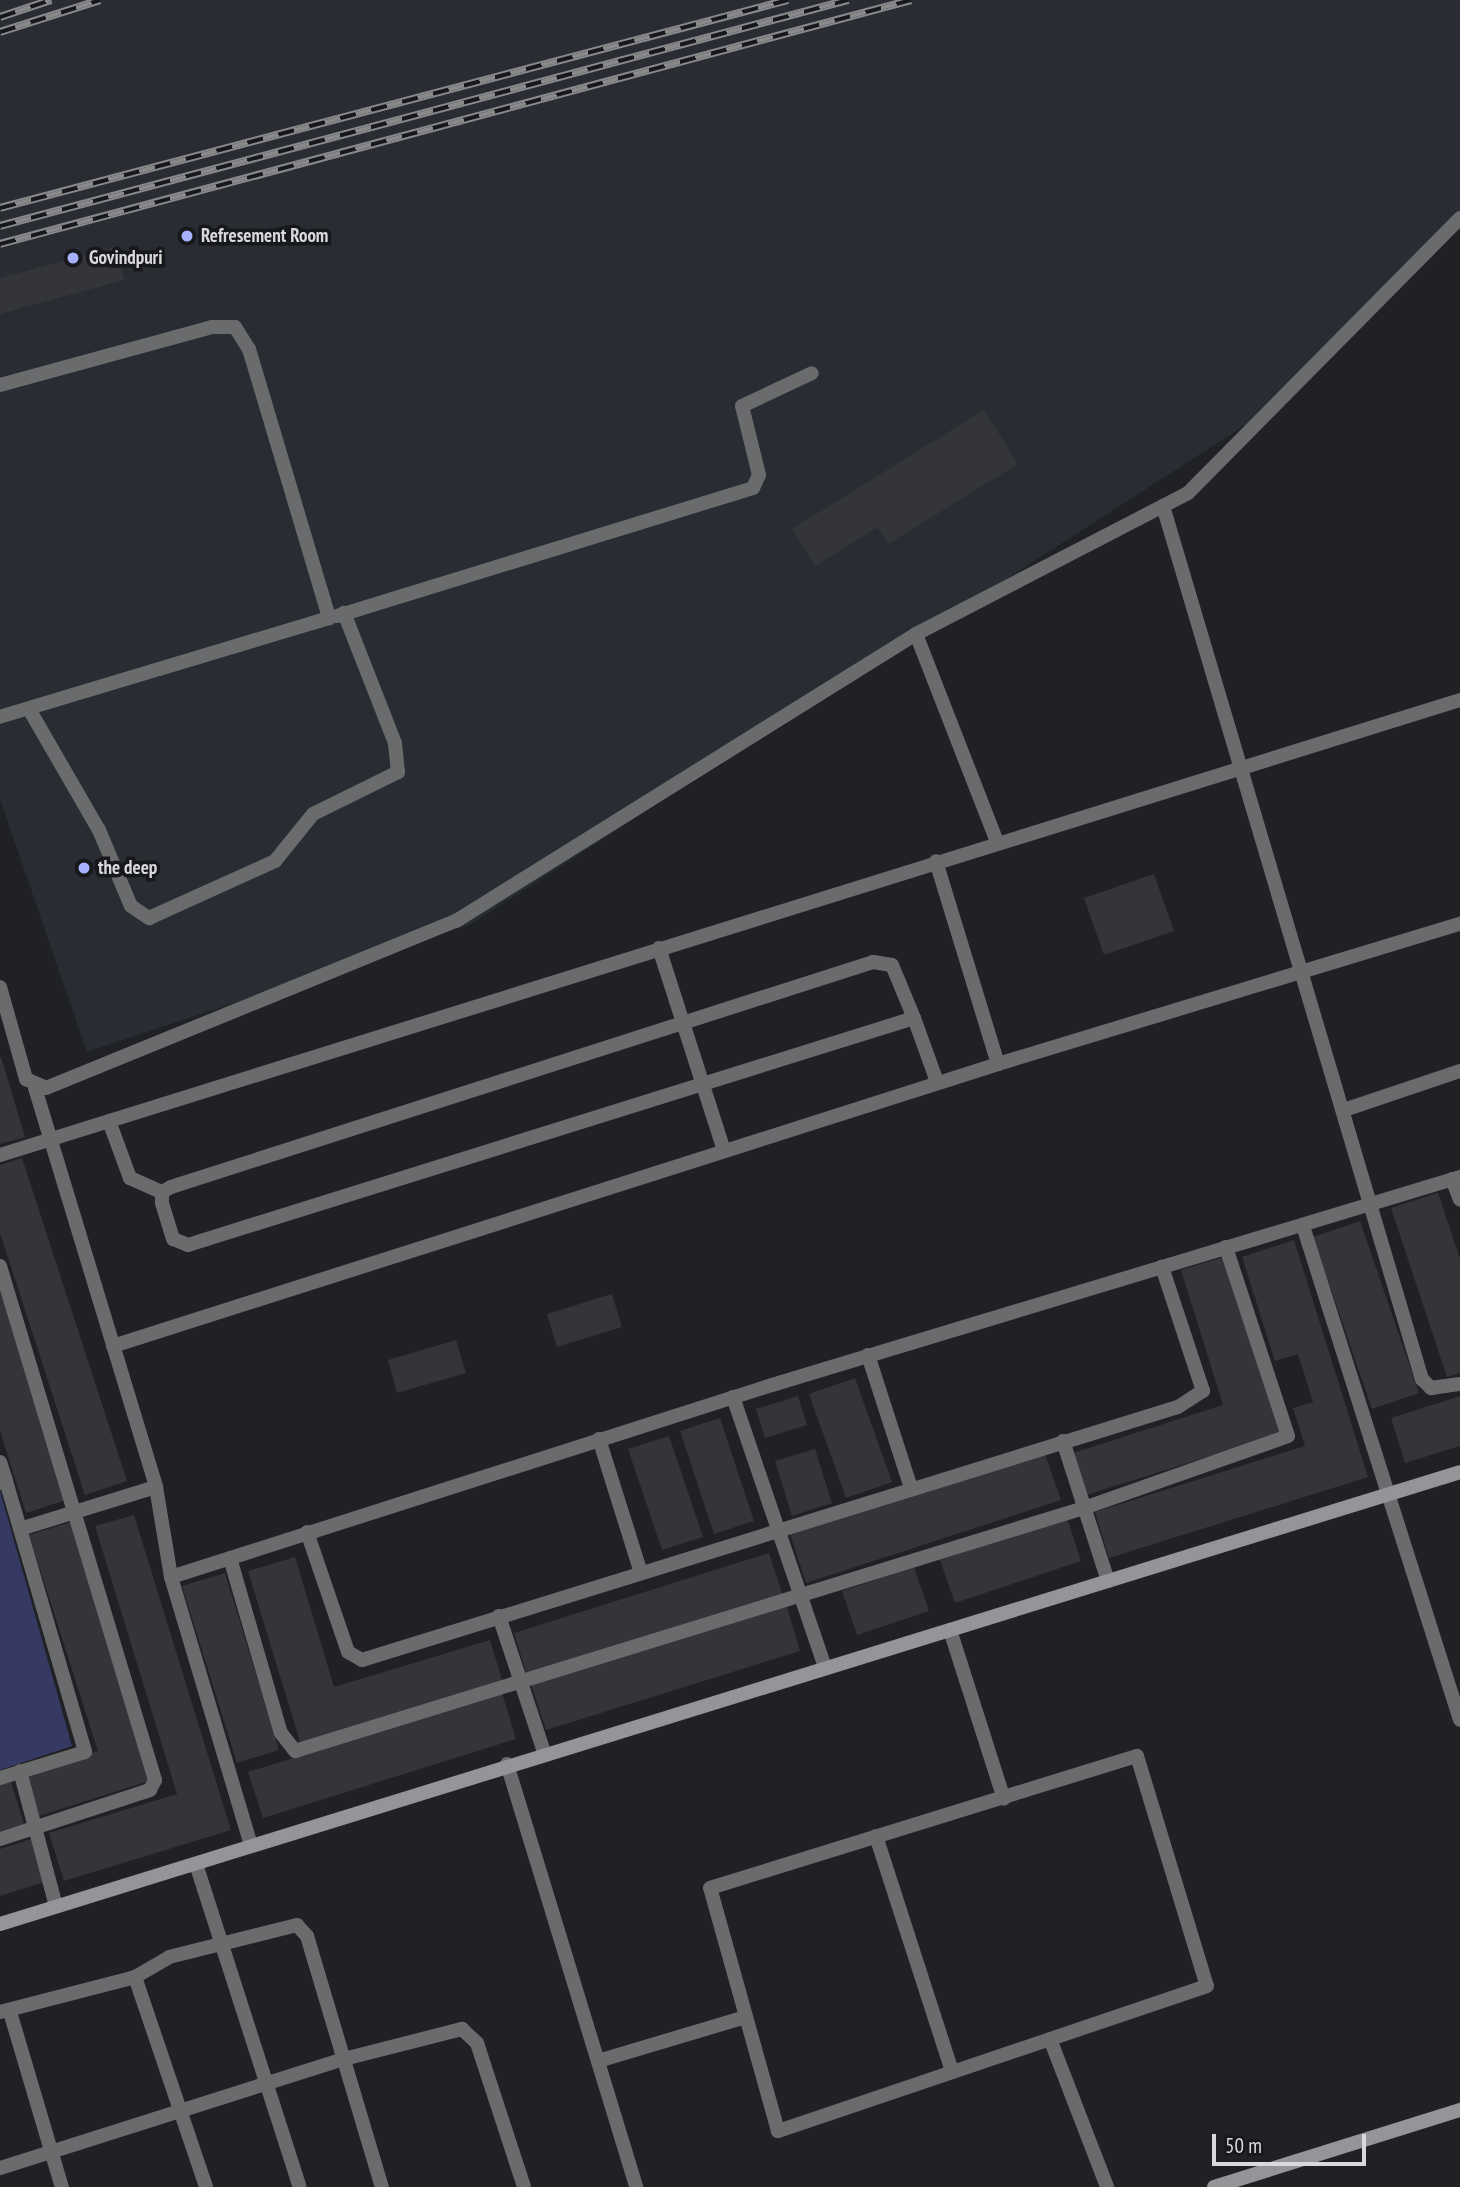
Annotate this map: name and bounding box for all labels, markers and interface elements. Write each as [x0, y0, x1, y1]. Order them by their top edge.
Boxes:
place label: Refresement Room [201, 225, 328, 247]
marker: Refresement Room [179, 228, 195, 244]
place label: Govindpuri [89, 247, 162, 269]
marker: Govindpuri [63, 248, 83, 268]
place label: the deep [98, 857, 157, 879]
marker: the deep [76, 860, 92, 876]
scale bar [1215, 2120, 1369, 2164]
text: 50 m [1225, 2132, 1262, 2159]

